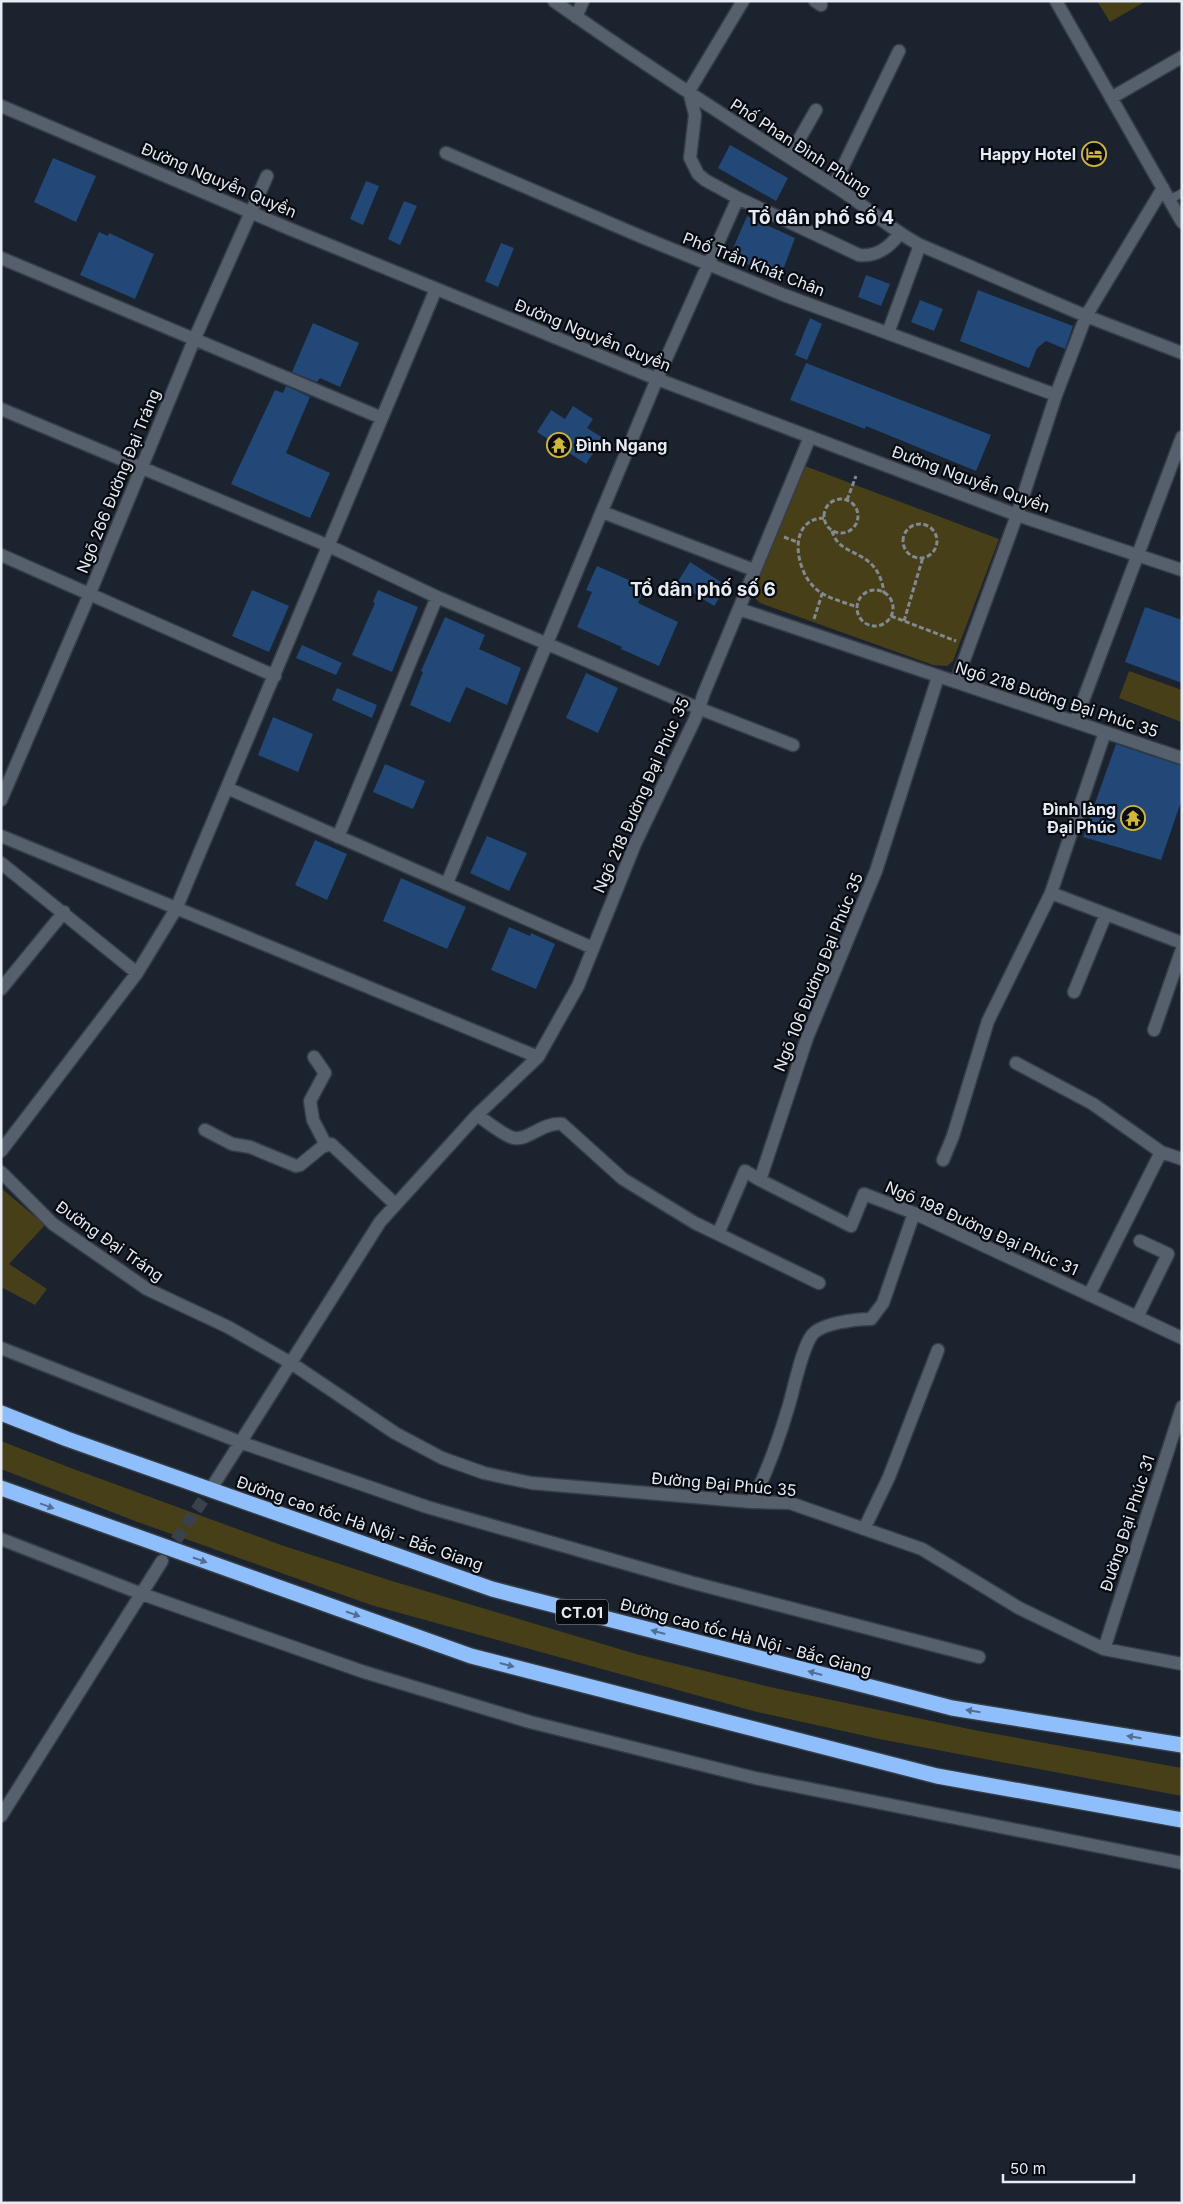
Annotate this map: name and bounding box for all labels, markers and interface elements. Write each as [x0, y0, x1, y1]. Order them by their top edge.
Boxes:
street label: Phố Phan Đình Phùng [727, 94, 875, 200]
street label: Đường Nguyễn Quyền [138, 138, 300, 222]
hotel icon: Happy Hotel [1081, 141, 1107, 167]
place label: Happy Hotel [980, 144, 1076, 164]
district label: Tổ dân phố số 4 [748, 206, 894, 229]
street label: Phố Trần Khát Chân [680, 228, 828, 300]
street label: Đường Nguyễn Quyền [512, 295, 674, 375]
street label: Ngõ 266 Đường Đại Tráng [72, 386, 164, 576]
temple icon: Đình Ngang [546, 432, 572, 458]
place label: Đình Ngang [576, 435, 667, 455]
street label: Đường Nguyễn Quyền [889, 441, 1053, 517]
district label: Tổ dân phố số 6 [630, 578, 776, 601]
street label: Ngõ 218 Đường Đại Phúc 35 [953, 657, 1161, 741]
street label: Ngõ 218 Đường Đại Phúc 35 [589, 694, 693, 896]
place label: Đình làng Đại Phúc [1043, 799, 1116, 837]
temple icon: Đình làng Đại Phúc [1120, 805, 1146, 831]
street label: Ngõ 106 Đường Đại Phúc 35 [769, 870, 867, 1074]
street label: Ngõ 198 Đường Đại Phúc 31 [882, 1176, 1082, 1280]
street label: Đường Đại Tráng [52, 1196, 168, 1286]
street label: Đường Đại Phúc 31 [1096, 1452, 1158, 1594]
street label: Đường Đại Phúc 35 [651, 1468, 797, 1500]
street label: Đường cao tốc Hà Nội - Bắc Giang [234, 1471, 486, 1575]
one-way arrow [40, 1502, 55, 1510]
one-way arrow [193, 1556, 208, 1564]
street label: Đường cao tốc Hà Nội - Bắc Giang [618, 1594, 874, 1680]
road number: CT.01 [556, 1600, 608, 1624]
one-way arrow [346, 1611, 361, 1618]
one-way arrow [651, 1628, 666, 1636]
one-way arrow [500, 1661, 515, 1669]
one-way arrow [808, 1668, 823, 1676]
one-way arrow [965, 1707, 981, 1715]
one-way arrow [1125, 1733, 1141, 1741]
scale bar [1003, 2152, 1134, 2184]
text: 50 m [1010, 2159, 1046, 2178]

